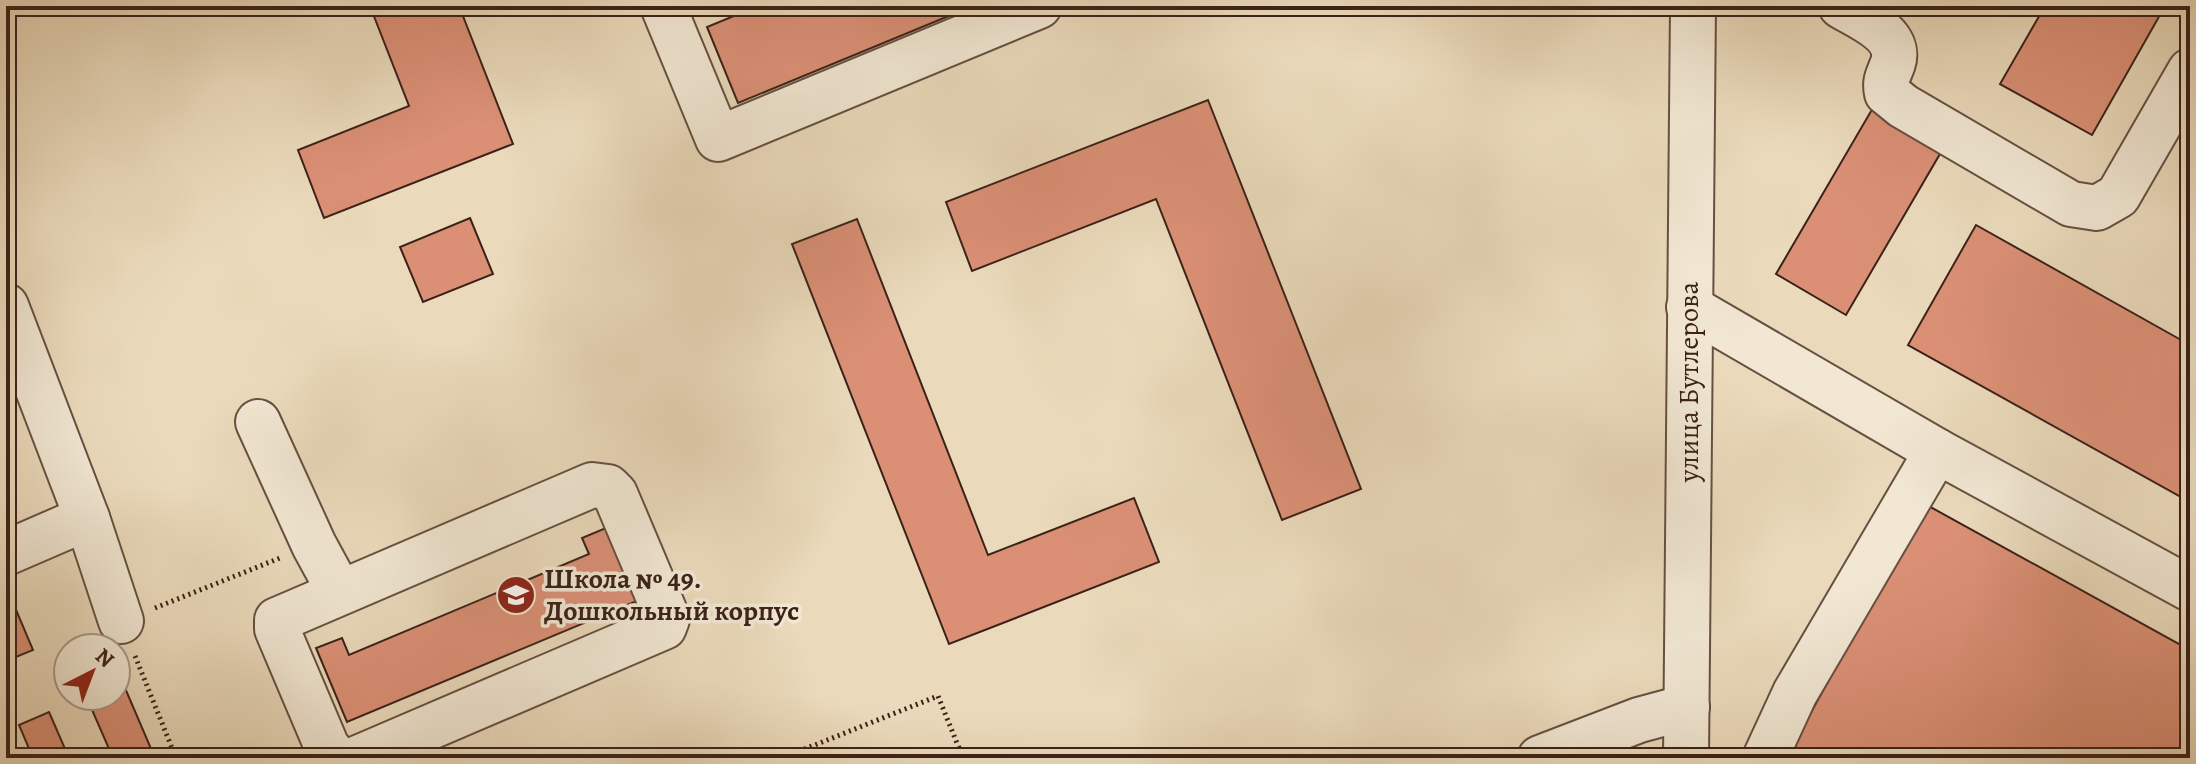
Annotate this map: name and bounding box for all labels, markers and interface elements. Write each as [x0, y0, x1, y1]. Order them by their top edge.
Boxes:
street label: улица Бутлерова [1670, 282, 1708, 483]
place label: Школа № 49. Дошкольный корпус [544, 560, 799, 630]
school or university icon: Школа № 49. Дошкольный корпус [495, 574, 537, 616]
north arrow [52, 632, 132, 712]
text: N [89, 641, 121, 674]

